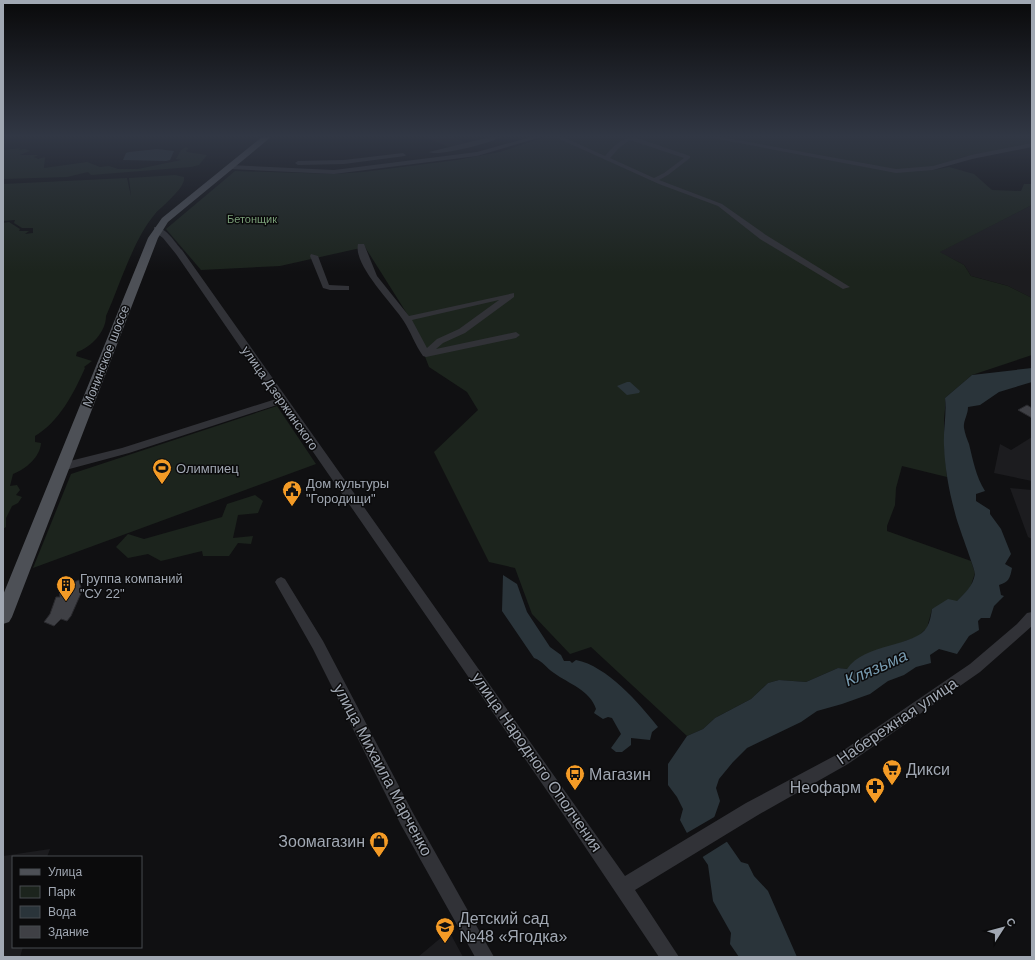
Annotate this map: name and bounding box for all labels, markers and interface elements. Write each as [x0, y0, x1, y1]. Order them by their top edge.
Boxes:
park label: Бетонщик [227, 213, 277, 225]
street label: Монинское шоссе [80, 303, 132, 409]
street label: улица Дзержинского [239, 343, 321, 453]
sports icon: Олимпиец [151, 457, 173, 485]
place label: Олимпиец [176, 461, 239, 476]
place label: Дом культуры "Городищи" [306, 476, 389, 506]
public building icon: Дом культуры "Городищи" [281, 479, 303, 507]
place label: Группа компаний "СУ 22" [80, 571, 183, 601]
building icon: Группа компаний "СУ 22" [55, 574, 77, 602]
water label: Клязьма [842, 646, 910, 690]
street label: улица Народного Ополчения [469, 669, 605, 855]
street label: Набережная улица [834, 674, 960, 768]
street label: улица Михаила Марченко [330, 681, 436, 859]
supermarket icon: Дикси [881, 758, 903, 786]
place label: Дикси [906, 761, 950, 778]
bus stop icon: Магазин [564, 763, 586, 791]
place label: Магазин [589, 766, 651, 783]
pharmacy icon: Неофарм [864, 776, 886, 804]
place label: Неофарм [790, 779, 861, 796]
shop icon: Зоомагазин [368, 830, 390, 858]
place label: Зоомагазин [278, 833, 365, 850]
legend [12, 856, 142, 948]
text: Улица [48, 865, 82, 879]
text: Парк [48, 885, 76, 899]
text: Вода [48, 905, 76, 919]
north arrow [983, 908, 1023, 948]
place label: Детский сад №48 «Ягодка» [459, 910, 567, 945]
text: С [1004, 915, 1018, 929]
school or university icon: Детский сад №48 «Ягодка» [434, 916, 456, 944]
text: Здание [48, 925, 89, 939]

